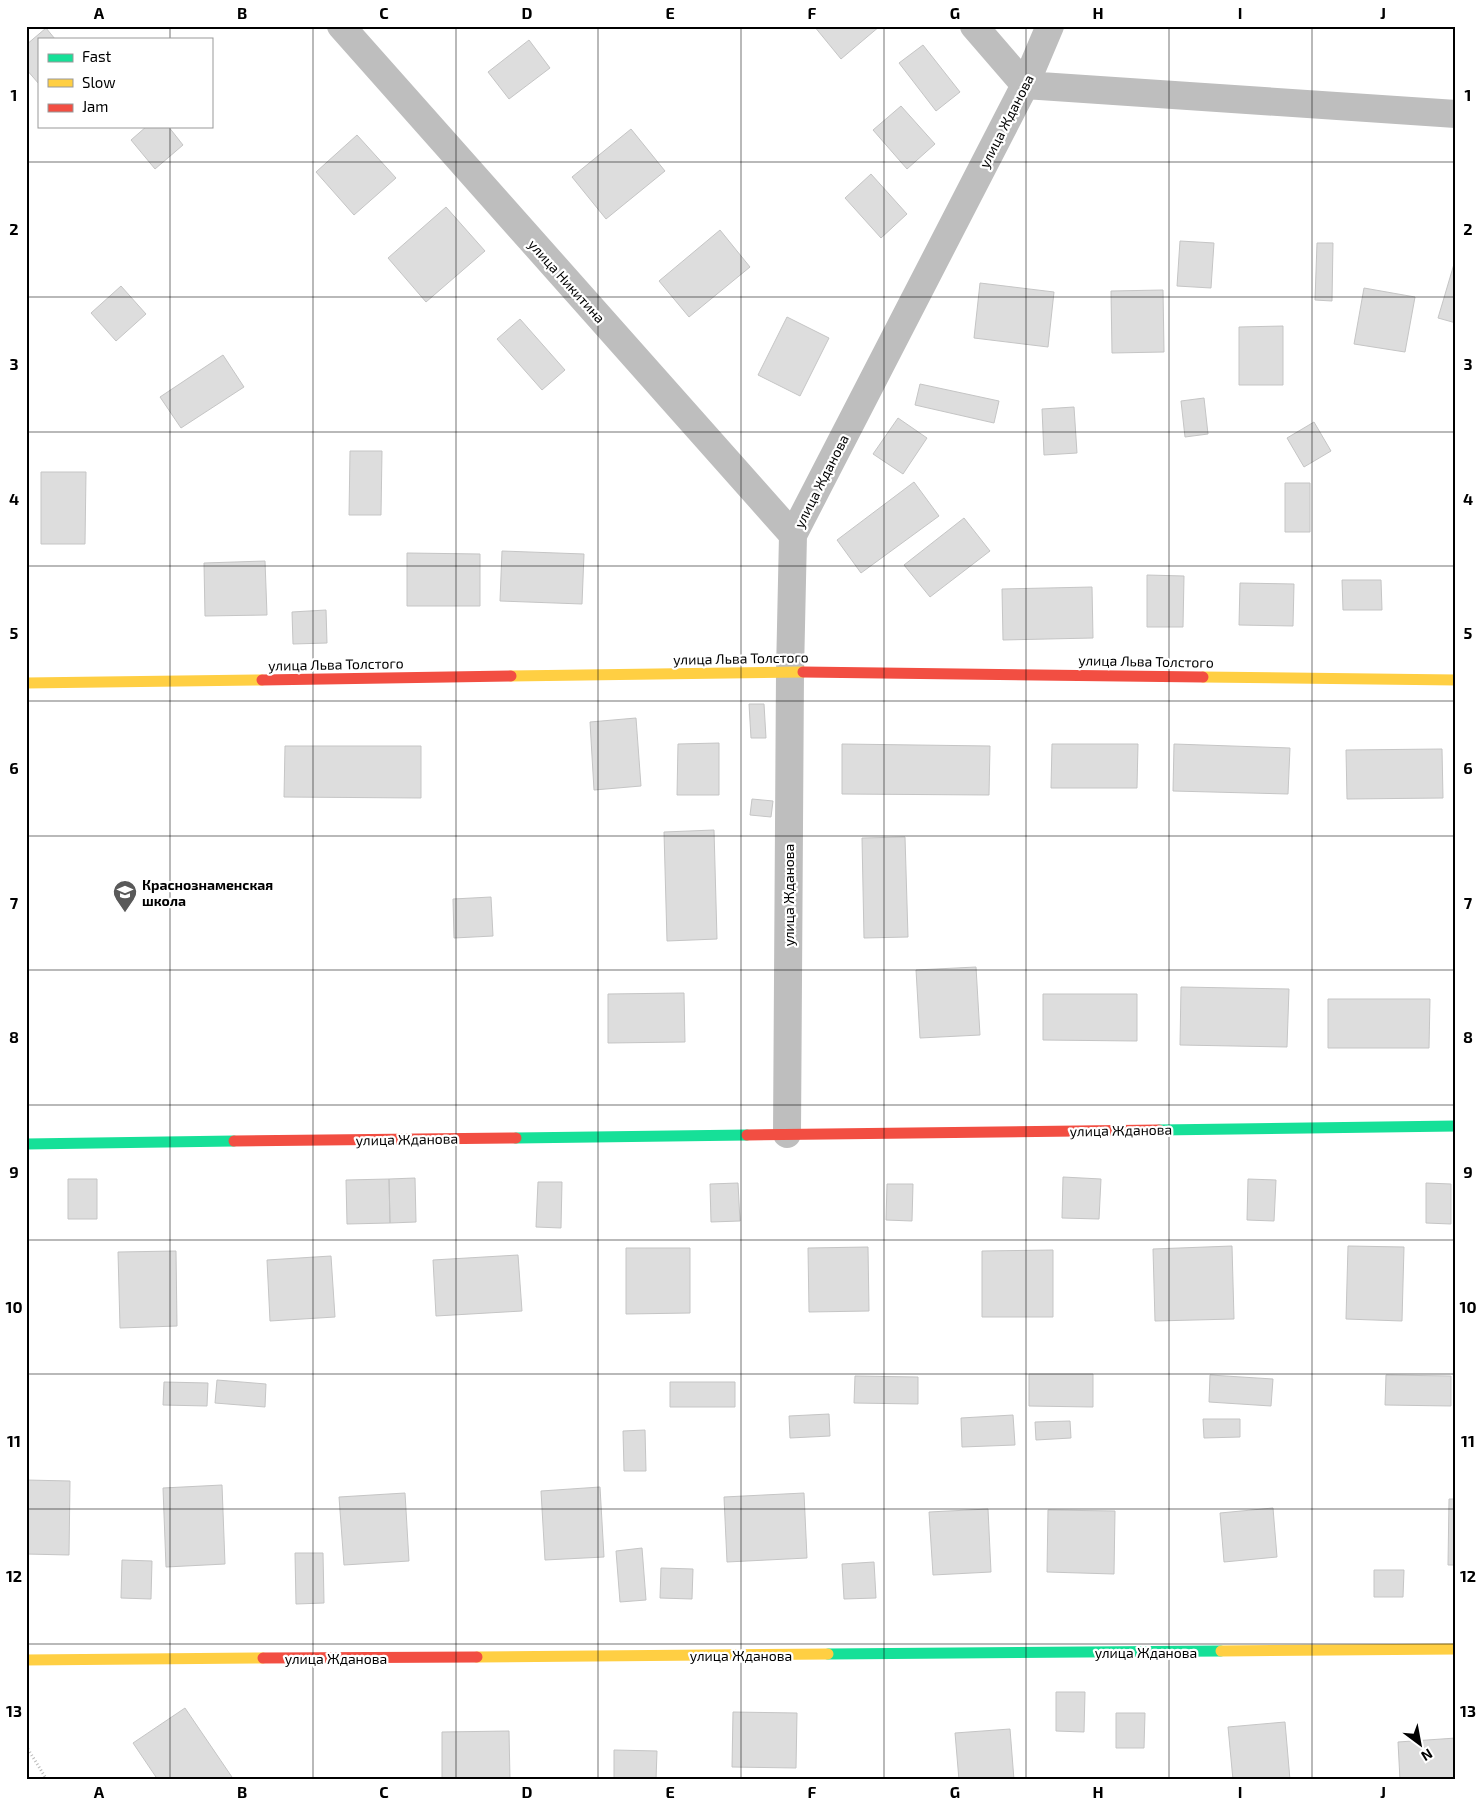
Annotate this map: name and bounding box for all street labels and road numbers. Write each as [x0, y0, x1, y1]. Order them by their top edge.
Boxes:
street label: улица Жданова [975, 71, 1037, 171]
street label: улица Никитина [525, 236, 609, 326]
street label: улица Жданова [790, 431, 852, 531]
street label: улица Льва Толстого [673, 648, 809, 668]
street label: улица Льва Толстого [1078, 651, 1214, 671]
street label: улица Льва Толстого [268, 654, 404, 674]
street label: улица Жданова [780, 844, 797, 946]
street label: улица Жданова [1070, 1121, 1172, 1139]
street label: улица Жданова [356, 1130, 458, 1148]
street label: улица Жданова [1095, 1644, 1197, 1661]
street label: улица Жданова [690, 1647, 792, 1664]
street label: улица Жданова [285, 1650, 387, 1667]

